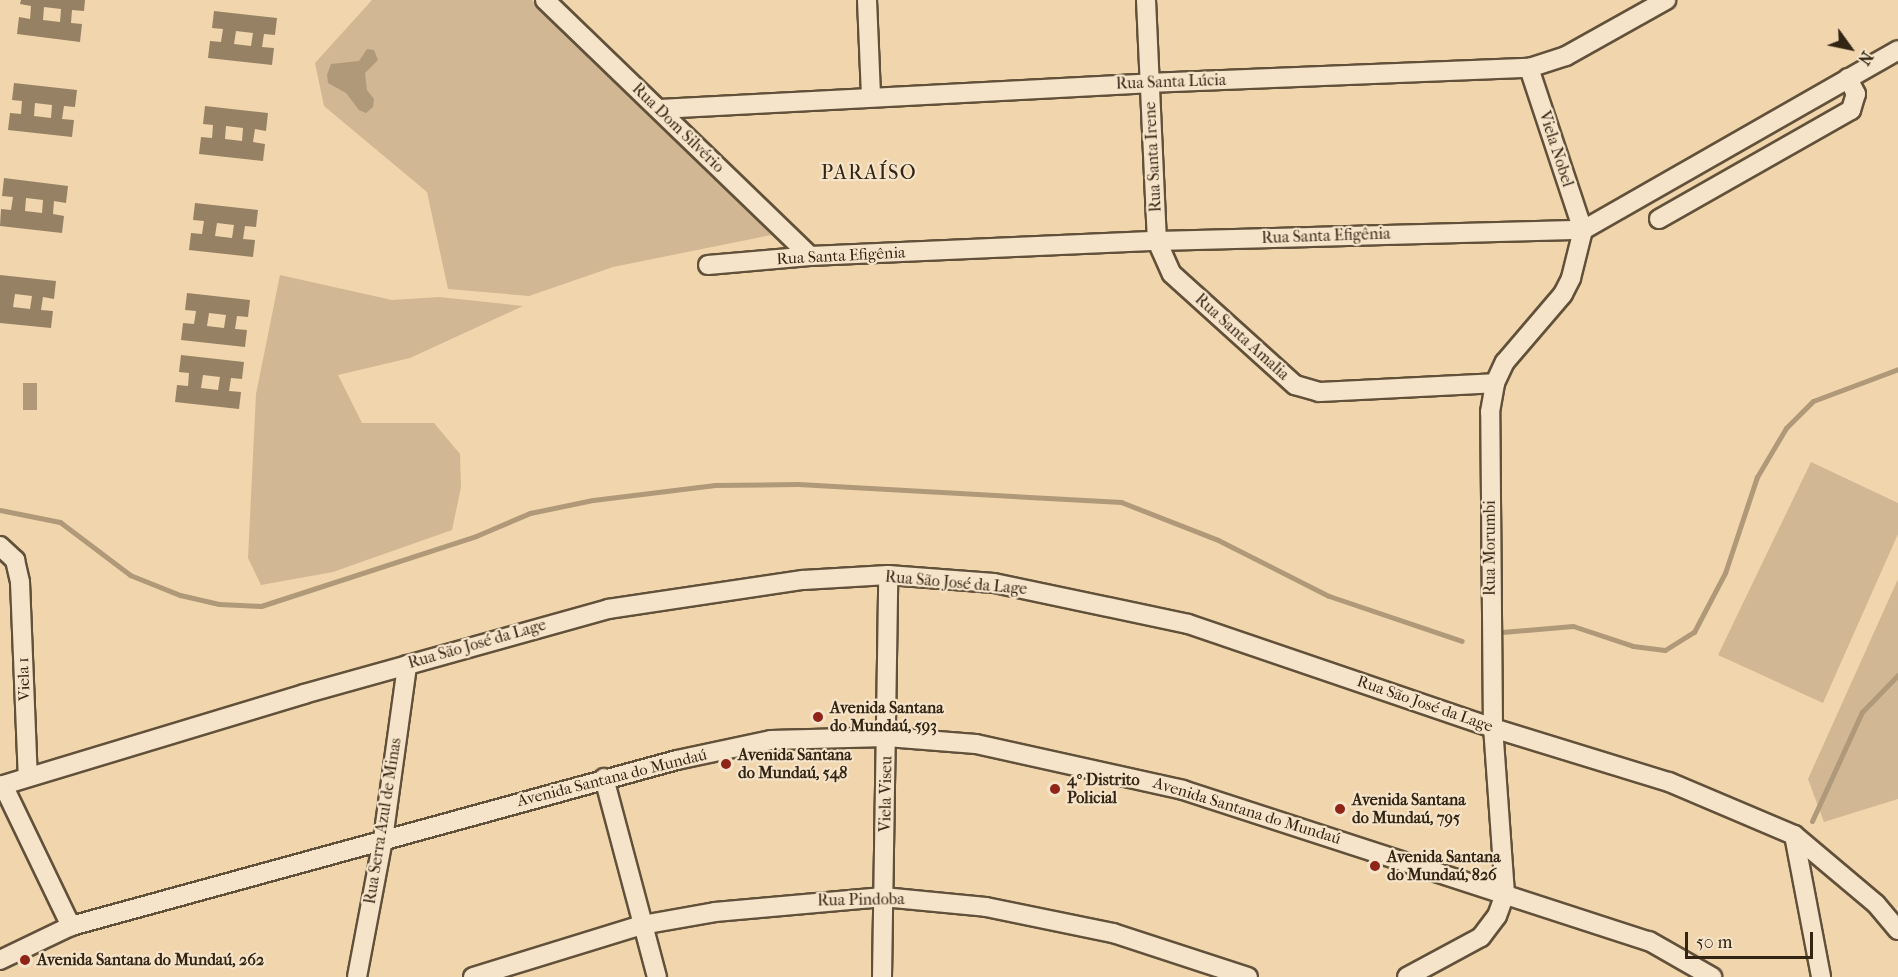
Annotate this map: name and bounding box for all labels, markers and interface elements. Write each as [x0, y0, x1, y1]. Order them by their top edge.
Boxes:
north arrow [1820, 18, 1880, 78]
text: N [1854, 48, 1877, 68]
street label: Rua Santa Lúcia [1115, 70, 1227, 94]
street label: Rua Dom Silvério [628, 79, 728, 177]
street label: Rua Santa Irene [1141, 101, 1165, 213]
street label: Viela Nobel [1535, 109, 1577, 189]
district label: PARAÍSO [821, 160, 917, 184]
street label: Rua Santa Efigênia [1261, 224, 1391, 248]
street label: Rua Santa Efigênia [776, 243, 906, 269]
street label: Rua Santa Amalia [1191, 290, 1293, 384]
street label: Rua Morumbi [1480, 500, 1500, 596]
street label: Rua São José da Lage [884, 567, 1028, 599]
street label: Rua São José da Lage [406, 615, 548, 673]
street label: Viela 1 [14, 657, 34, 701]
street label: Rua São José da Lage [1354, 672, 1496, 736]
place label: Avenida Santana do Mundaú, 593 [830, 698, 944, 736]
marker: Avenida Santana do Mundaú, 593 [811, 710, 825, 724]
street label: Rua Serra Azul de Minas [360, 736, 406, 906]
street label: Avenida Santana do Mundaú [515, 745, 709, 811]
place label: Avenida Santana do Mundaú, 548 [738, 745, 852, 783]
street label: Viela Viseu [876, 756, 896, 832]
marker: Avenida Santana do Mundaú, 548 [719, 757, 733, 771]
place label: 4º Distrito Policial [1067, 770, 1140, 808]
street label: Avenida Santana do Mundaú [1151, 773, 1343, 849]
marker: 4º Distrito Policial [1048, 782, 1062, 796]
place label: Avenida Santana do Mundaú, 795 [1352, 790, 1466, 828]
marker: Avenida Santana do Mundaú, 795 [1333, 802, 1347, 816]
place label: Avenida Santana do Mundaú, 826 [1387, 847, 1501, 885]
marker: Avenida Santana do Mundaú, 826 [1368, 859, 1382, 873]
street label: Rua Pindoba [817, 890, 905, 910]
scale bar [1688, 920, 1816, 958]
text: 50 m [1696, 932, 1732, 953]
place label: Avenida Santana do Mundaú, 262 [37, 950, 264, 970]
marker: Avenida Santana do Mundaú, 262 [18, 953, 32, 967]

